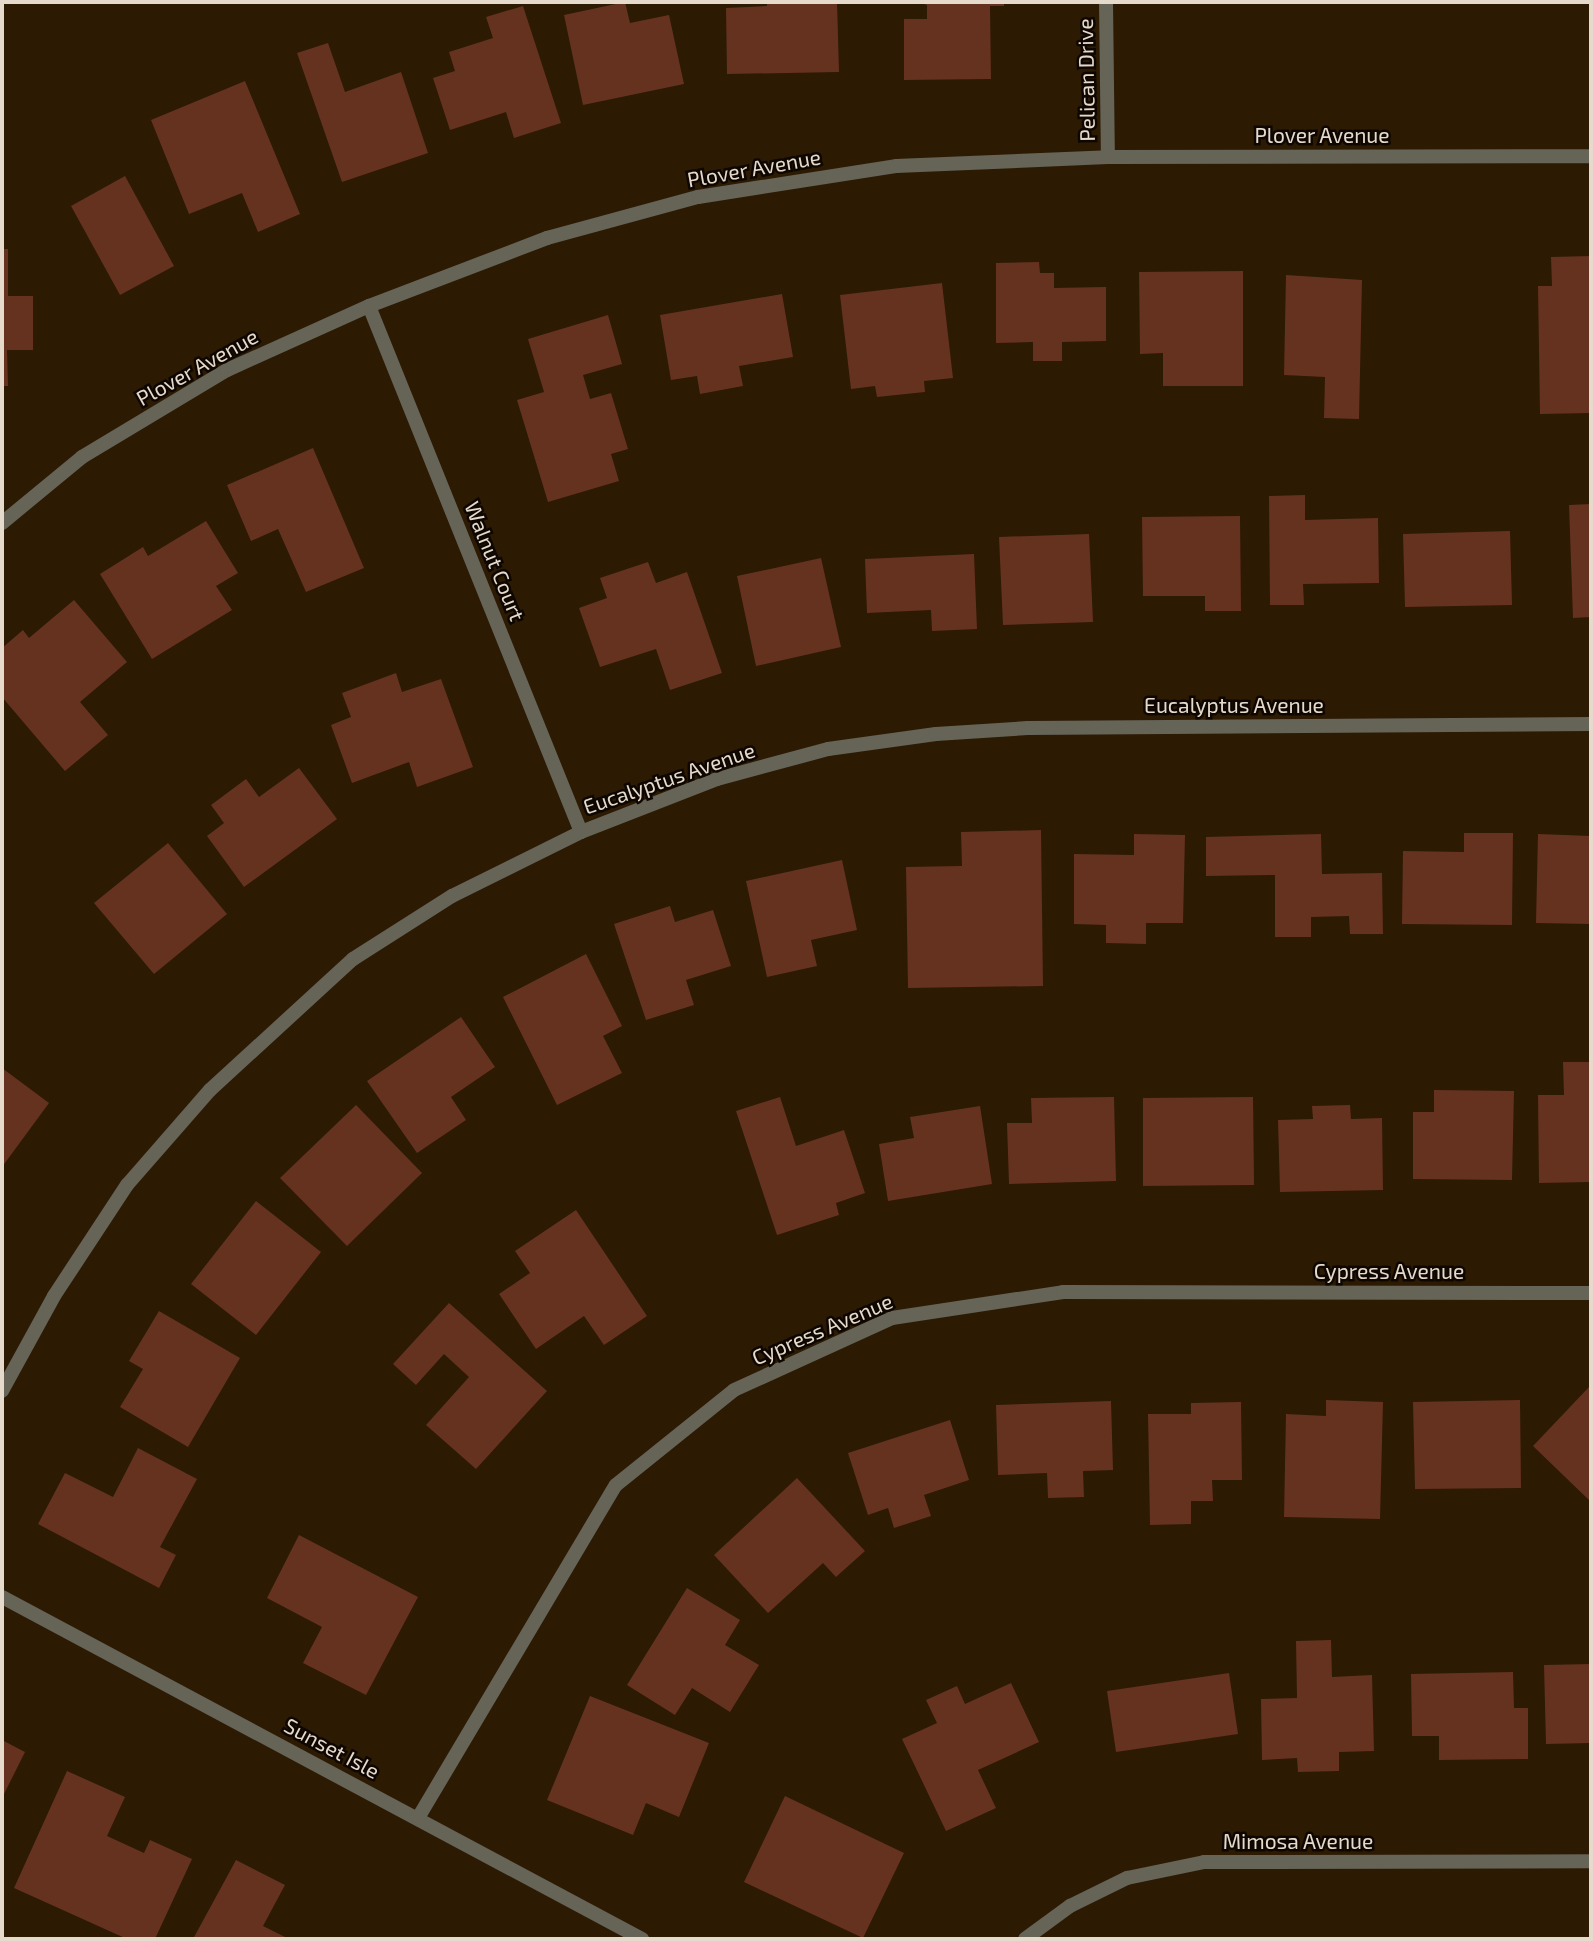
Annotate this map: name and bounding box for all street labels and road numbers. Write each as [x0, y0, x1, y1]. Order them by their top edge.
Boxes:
street label: Pelican Drive [1072, 18, 1100, 142]
street label: Plover Avenue [1254, 122, 1390, 148]
street label: Plover Avenue [685, 144, 823, 192]
street label: Plover Avenue [131, 323, 263, 411]
street label: Walnut Court [460, 498, 530, 624]
street label: Eucalyptus Avenue [1144, 692, 1324, 718]
street label: Eucalyptus Avenue [580, 737, 758, 819]
street label: Cypress Avenue [1314, 1258, 1464, 1284]
street label: Cypress Avenue [748, 1288, 896, 1370]
street label: Sunset Isle [280, 1712, 384, 1784]
street label: Mimosa Avenue [1222, 1828, 1374, 1854]

